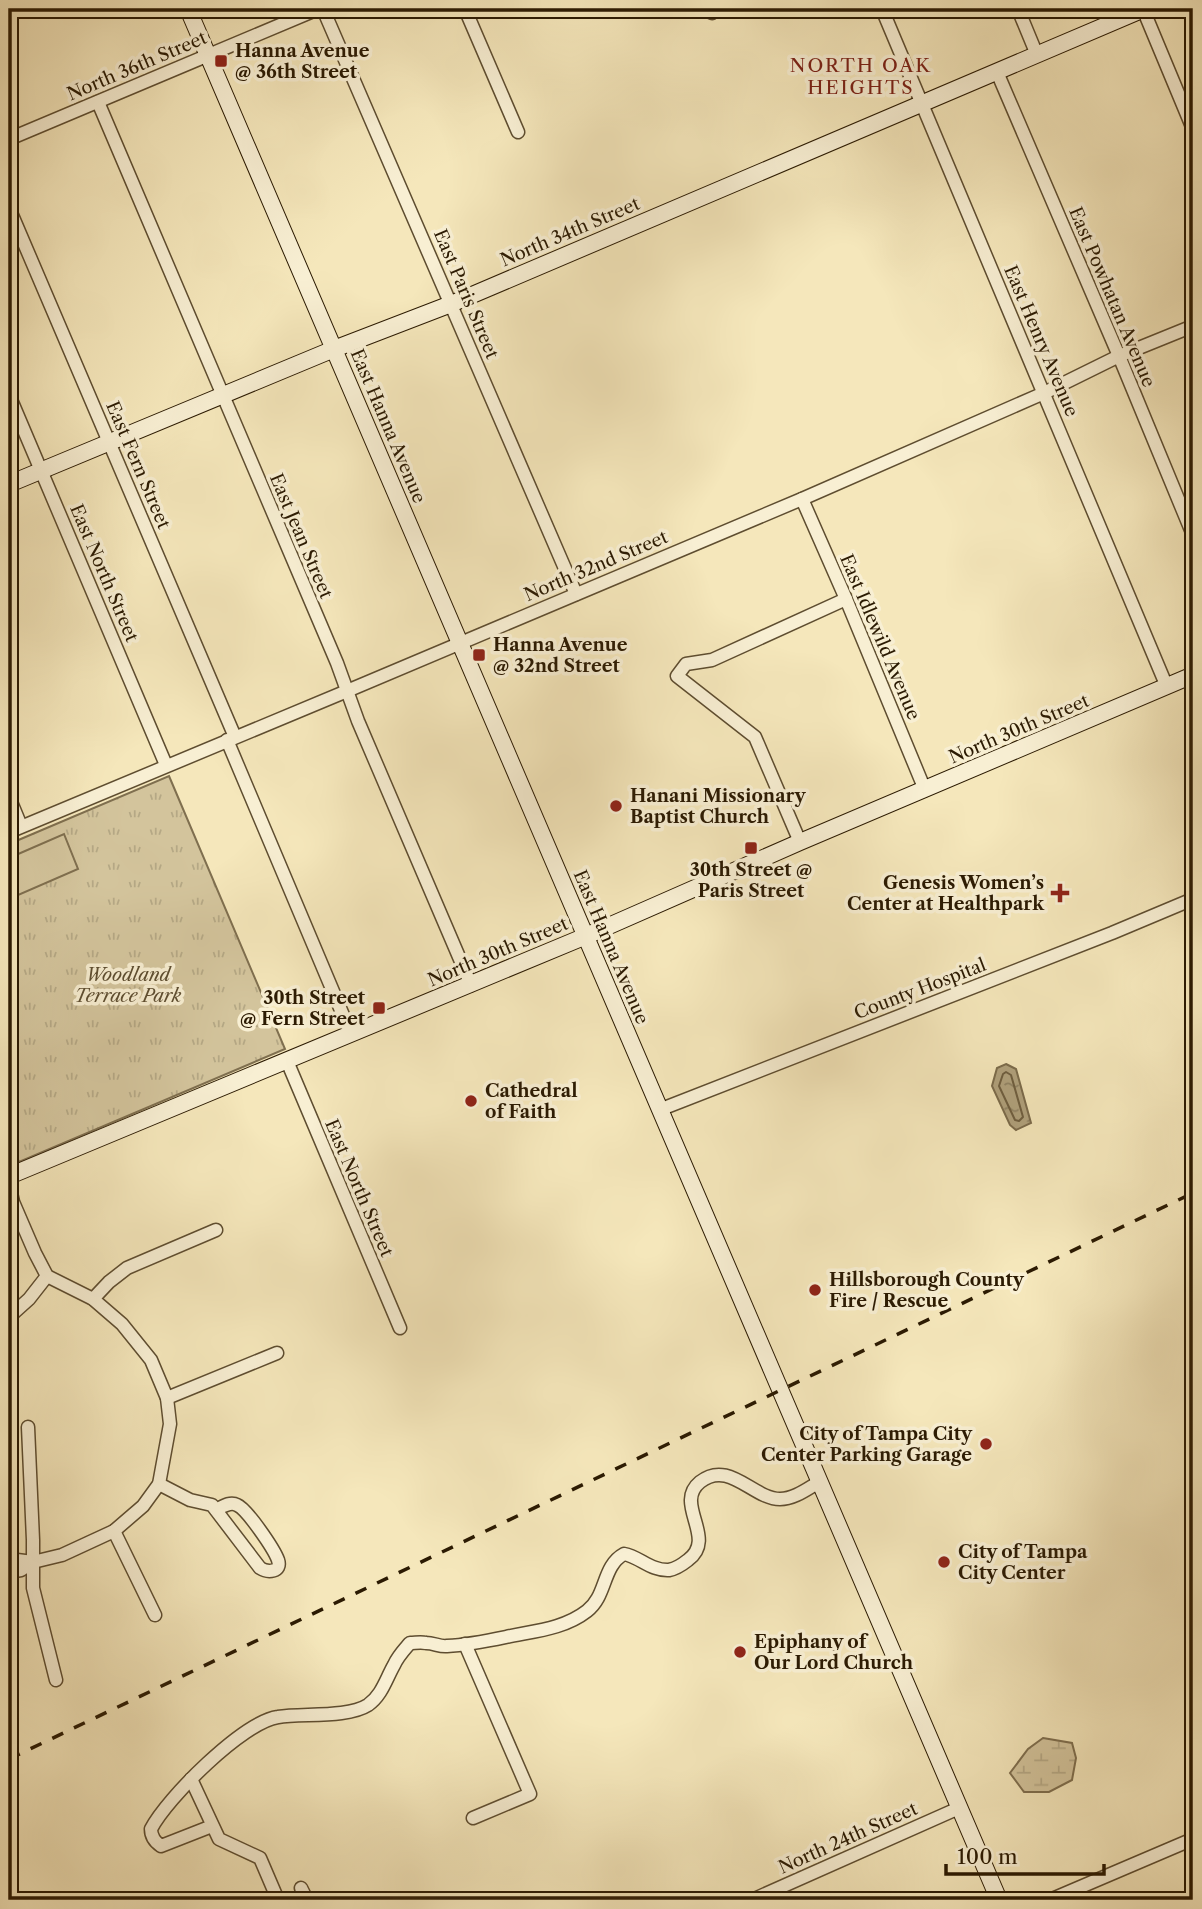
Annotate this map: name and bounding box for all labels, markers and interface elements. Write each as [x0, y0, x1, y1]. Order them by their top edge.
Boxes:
street label: North 36th Street [64, 26, 211, 105]
place label: Hanna Avenue @ 36th Street [235, 40, 370, 83]
marker: Hanna Avenue @ 36th Street [213, 53, 229, 69]
district label: NORTH OAK HEIGHTS [790, 54, 932, 99]
street label: North 34th Street [497, 192, 644, 271]
street label: East Powhatan Avenue [1064, 204, 1160, 390]
street label: East Paris Street [429, 226, 503, 363]
street label: East Henry Avenue [999, 262, 1083, 420]
street label: East Hanna Avenue [346, 346, 430, 506]
street label: East Fern Street [101, 398, 175, 533]
street label: East Jean Street [265, 470, 337, 602]
street label: East North Street [65, 501, 143, 646]
street label: North 32nd Street [521, 526, 672, 606]
street label: East Idlewild Avenue [835, 551, 925, 723]
place label: Hanna Avenue @ 32nd Street [493, 634, 628, 677]
marker: Hanna Avenue @ 32nd Street [471, 647, 487, 663]
street label: North 30th Street [946, 689, 1093, 768]
place label: Hanani Missionary Baptist Church [630, 785, 806, 828]
marker: Hanani Missionary Baptist Church [608, 798, 624, 814]
marker: 30th Street @ Paris Street [743, 840, 759, 856]
place label: 30th Street @ Paris Street [690, 859, 812, 902]
street label: East Hanna Avenue [569, 867, 653, 1027]
place label: Genesis Women’s Center at Healthpark [847, 872, 1045, 915]
marker: Genesis Women’s Center at Healthpark [1050, 883, 1070, 903]
street label: North 30th Street [425, 912, 572, 991]
street label: County Hospital [851, 954, 989, 1024]
park label: Woodland Terrace Park [75, 964, 182, 1007]
place label: 30th Street @ Fern Street [240, 987, 366, 1030]
marker: 30th Street @ Fern Street [371, 1000, 387, 1016]
place label: Cathedral of Faith [485, 1080, 578, 1123]
marker: Cathedral of Faith [463, 1093, 479, 1109]
street label: East North Street [320, 1116, 398, 1261]
place label: Hillsborough County Fire / Rescue [829, 1269, 1025, 1312]
marker: Hillsborough County Fire / Rescue [807, 1282, 823, 1298]
place label: City of Tampa City Center Parking Garage [761, 1423, 973, 1466]
marker: City of Tampa City Center Parking Garage [978, 1436, 994, 1452]
place label: City of Tampa City Center [958, 1541, 1088, 1584]
marker: City of Tampa City Center [936, 1554, 952, 1570]
place label: Epiphany of Our Lord Church [754, 1631, 914, 1674]
marker: Epiphany of Our Lord Church [732, 1644, 748, 1660]
street label: North 24th Street [775, 1797, 921, 1878]
scale bar [946, 1832, 1104, 1876]
text: 100 m [957, 1844, 1018, 1869]

